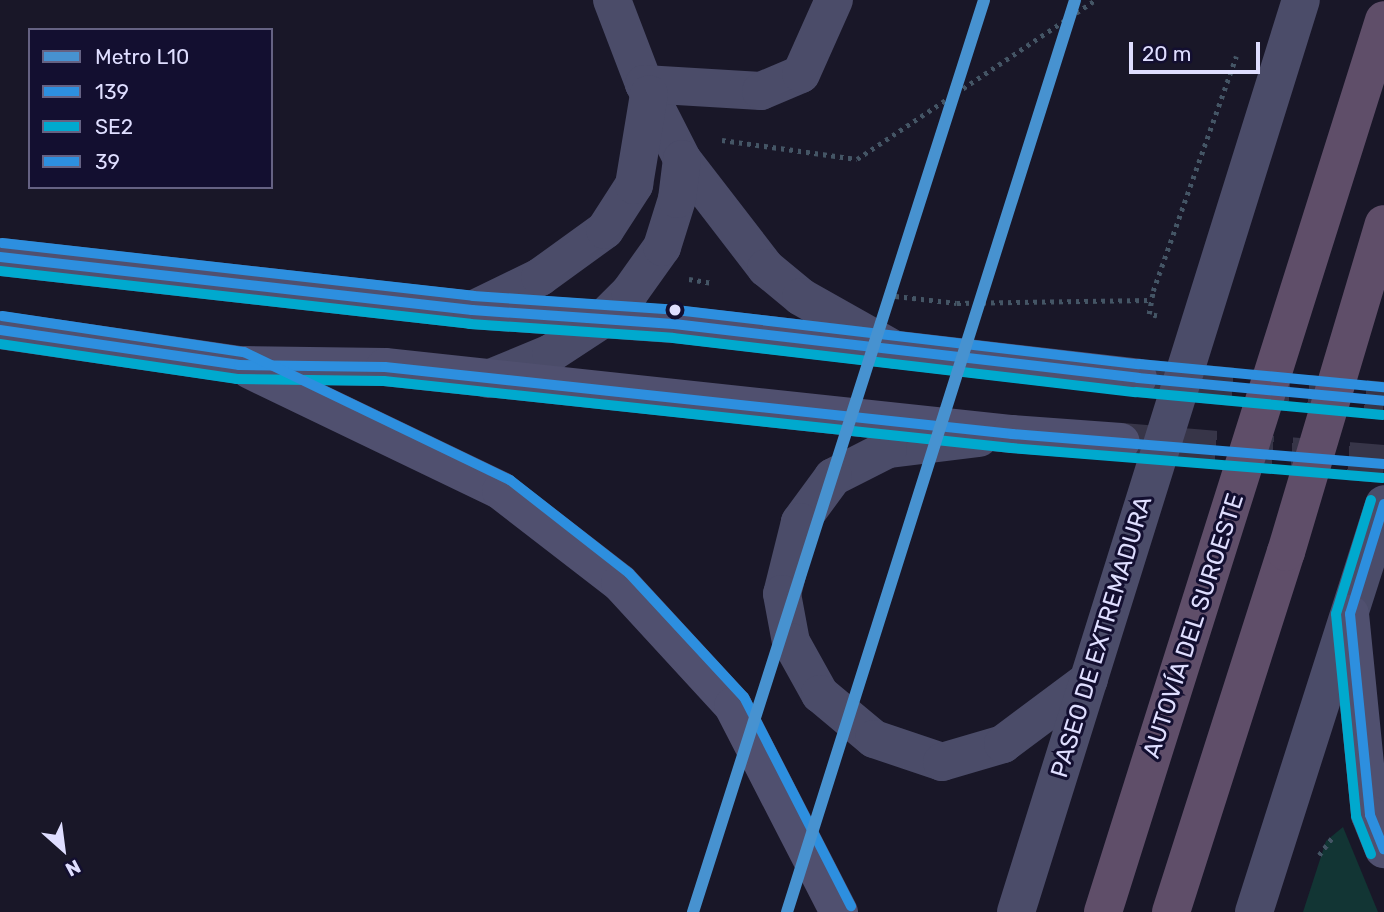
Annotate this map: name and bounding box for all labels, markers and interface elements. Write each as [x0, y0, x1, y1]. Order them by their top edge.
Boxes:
legend [28, 28, 273, 189]
scale bar [1132, 28, 1263, 72]
text: 20 m [1142, 41, 1191, 66]
text: Metro L10 [95, 44, 189, 69]
text: 139 [95, 79, 129, 104]
text: SE2 [95, 114, 133, 139]
text: 39 [95, 149, 120, 174]
unlabelled marker [668, 303, 682, 317]
street label: AUTOVÍA DEL SUROESTE [1137, 489, 1251, 763]
street label: PASEO DE EXTREMADURA [1045, 493, 1159, 781]
north arrow [28, 814, 98, 884]
text: N [62, 855, 85, 881]

